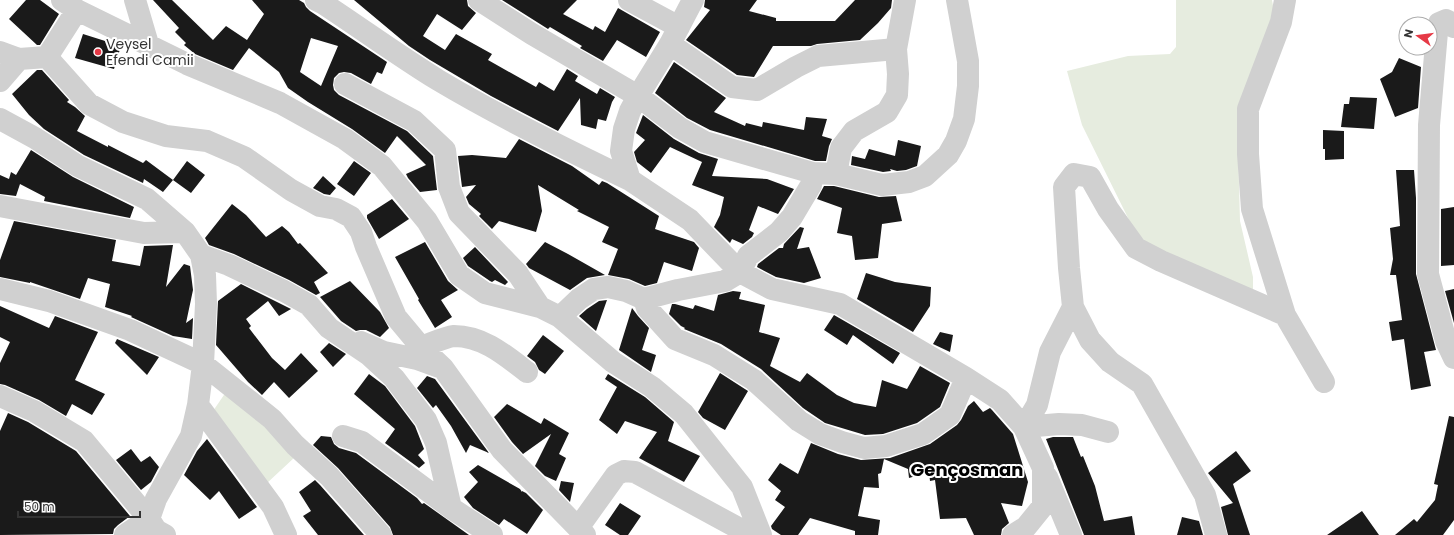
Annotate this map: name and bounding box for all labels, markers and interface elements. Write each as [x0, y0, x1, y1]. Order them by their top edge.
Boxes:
north arrow [1398, 16, 1438, 56]
text: N [1400, 28, 1417, 40]
place label: Veysel Efendi Camii [106, 34, 194, 70]
marker: Veysel Efendi Camii [93, 47, 103, 57]
district label: Gençosman [911, 457, 1023, 482]
scale bar [18, 493, 140, 519]
text: 50 m [24, 498, 55, 515]

